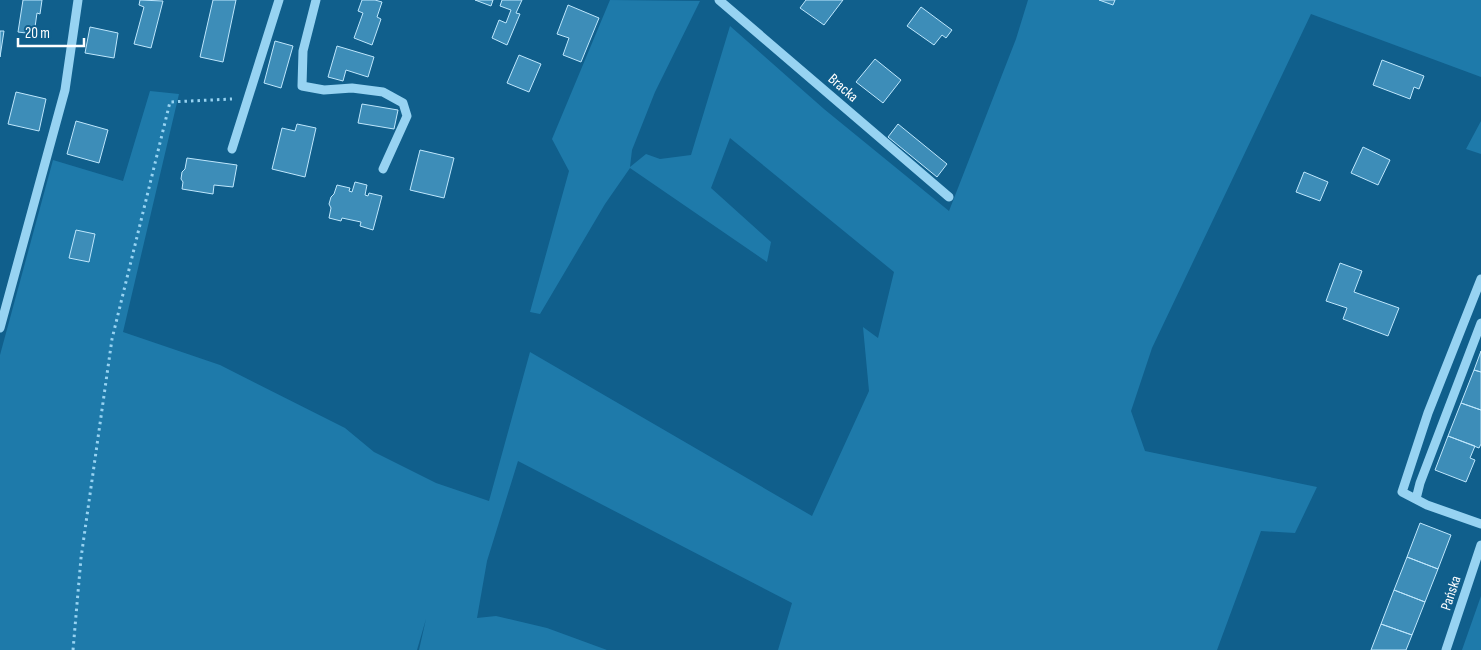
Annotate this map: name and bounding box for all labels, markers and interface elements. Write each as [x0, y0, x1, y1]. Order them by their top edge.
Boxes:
scale bar [18, 15, 84, 47]
text: 20 m [25, 24, 50, 43]
street label: Bracka [824, 70, 862, 106]
street label: Pańska [1437, 573, 1466, 613]

